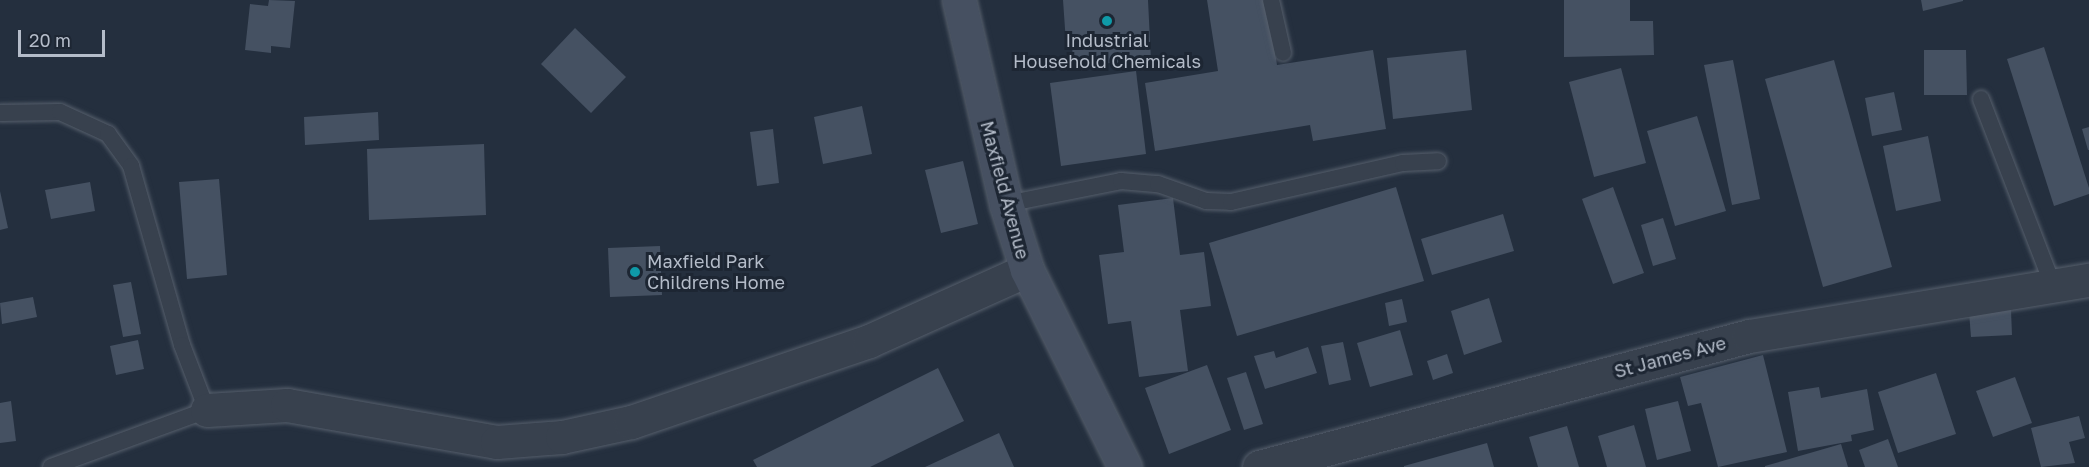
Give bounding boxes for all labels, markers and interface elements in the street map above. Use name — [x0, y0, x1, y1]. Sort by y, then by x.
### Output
marker: Industrial Household Chemicals — [1100, 14, 1114, 28]
scale bar — [21, 18, 108, 56]
text: 20 m — [29, 29, 71, 51]
place label: Industrial Household Chemicals — [1013, 30, 1201, 72]
street label: Maxfield Avenue — [976, 119, 1034, 261]
place label: Maxfield Park Childrens Home — [647, 251, 785, 294]
marker: Maxfield Park Childrens Home — [628, 265, 642, 279]
street label: St James Ave — [1612, 332, 1728, 382]

